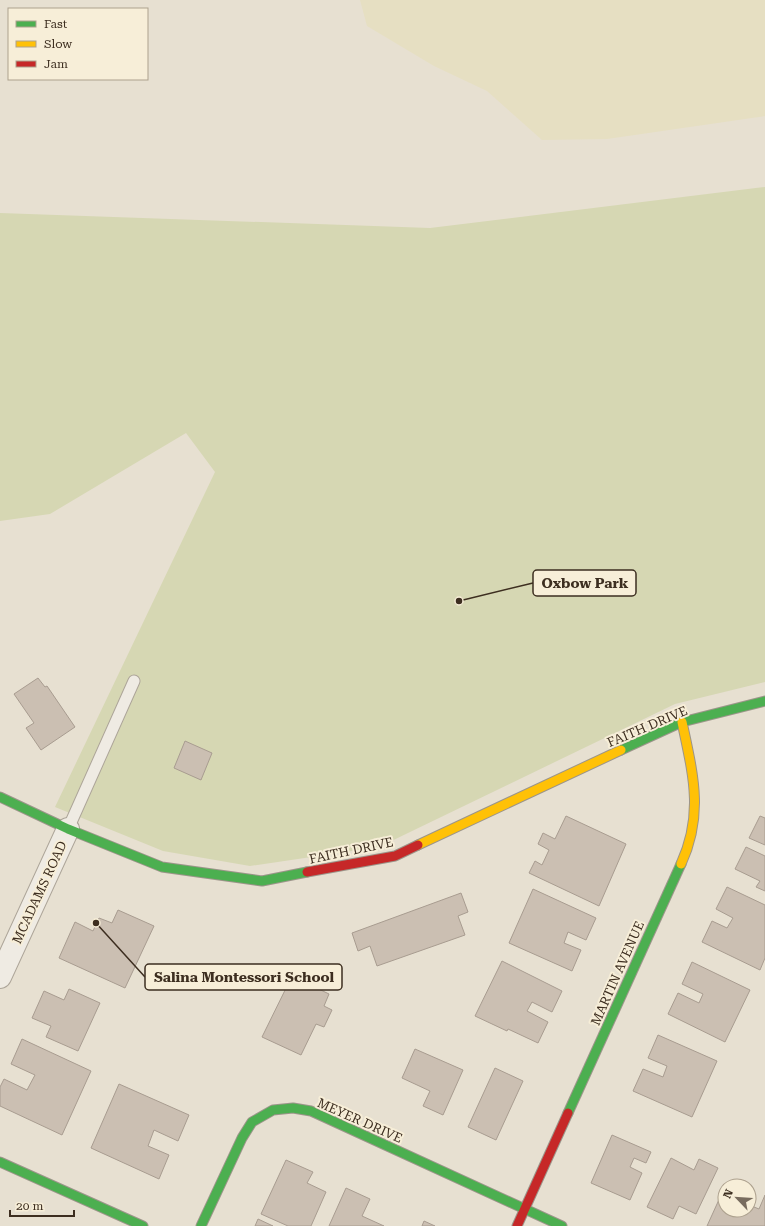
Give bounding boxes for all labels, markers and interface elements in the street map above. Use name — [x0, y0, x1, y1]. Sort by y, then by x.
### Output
legend — [8, 8, 148, 80]
text: Fast — [44, 17, 68, 31]
text: Slow — [44, 37, 72, 51]
text: Jam — [44, 57, 68, 71]
callout: Oxbow Park — [533, 570, 636, 596]
text: Oxbow Park — [542, 575, 629, 591]
street label: FAITH DRIVE — [605, 703, 689, 750]
street label: FAITH DRIVE — [308, 834, 394, 867]
street label: MCADAMS ROAD — [9, 838, 70, 946]
street label: MARTIN AVENUE — [588, 919, 647, 1028]
callout: Salina Montessori School — [145, 964, 342, 990]
text: Salina Montessori School — [154, 969, 335, 985]
street label: MEYER DRIVE — [315, 1095, 405, 1146]
north arrow — [717, 1178, 757, 1218]
text: N — [721, 1187, 736, 1201]
scale bar — [10, 1192, 74, 1218]
text: 20 m — [16, 1199, 43, 1213]

